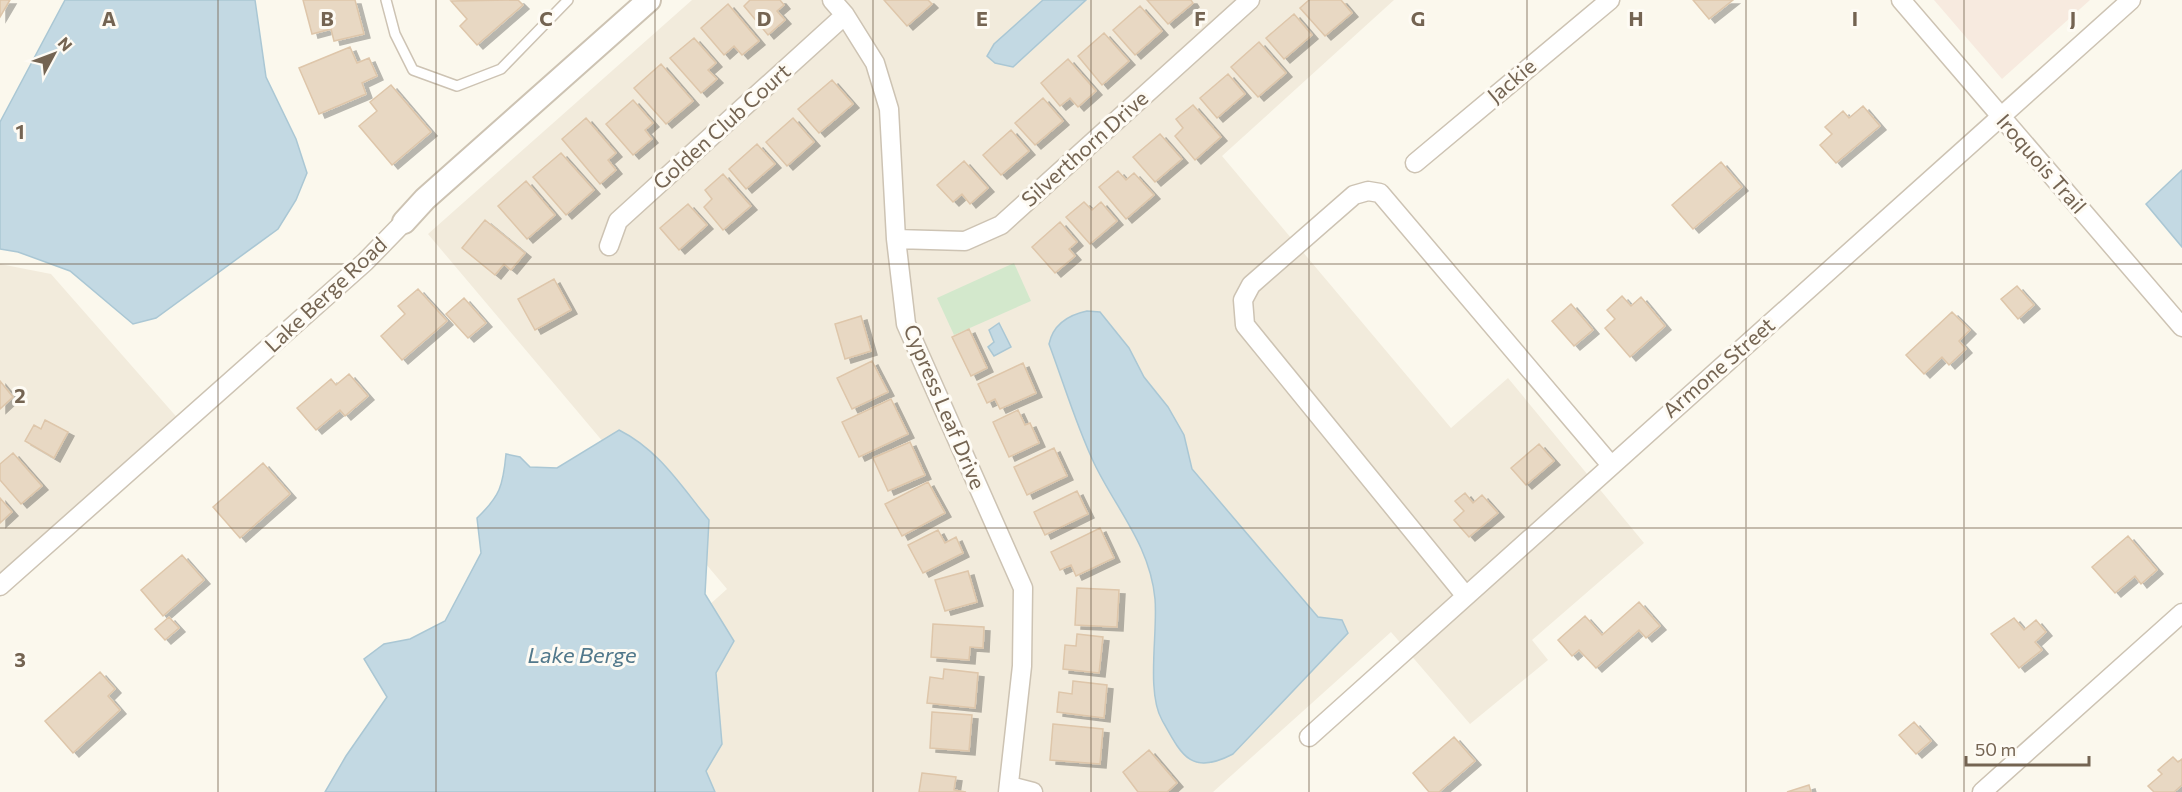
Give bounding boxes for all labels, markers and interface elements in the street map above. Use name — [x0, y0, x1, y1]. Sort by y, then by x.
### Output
text: A — [102, 6, 116, 30]
text: B — [320, 6, 334, 30]
text: C — [539, 6, 553, 30]
text: D — [757, 6, 771, 30]
text: E — [976, 6, 988, 30]
text: F — [1194, 6, 1206, 30]
text: G — [1411, 6, 1425, 30]
text: H — [1629, 6, 1644, 30]
text: I — [1852, 6, 1858, 30]
text: J — [2070, 6, 2076, 30]
north arrow — [24, 24, 84, 84]
text: N — [55, 33, 77, 55]
street label: Jackie — [1482, 52, 1540, 107]
street label: Golden Club Court — [647, 58, 795, 194]
street label: Silverthorn Drive — [1016, 85, 1152, 211]
street label: Iroquois Trail — [1992, 108, 2092, 218]
text: 1 — [15, 119, 25, 143]
street label: Lake Berge Road — [259, 231, 391, 357]
street label: Armone Street — [1657, 311, 1779, 422]
street label: Cypress Leaf Drive — [899, 320, 991, 493]
text: 2 — [14, 383, 26, 407]
water label: Lake Berge — [527, 641, 637, 668]
text: 3 — [14, 647, 26, 671]
scale bar — [1966, 729, 2089, 767]
text: 50 m — [1975, 738, 2016, 760]

